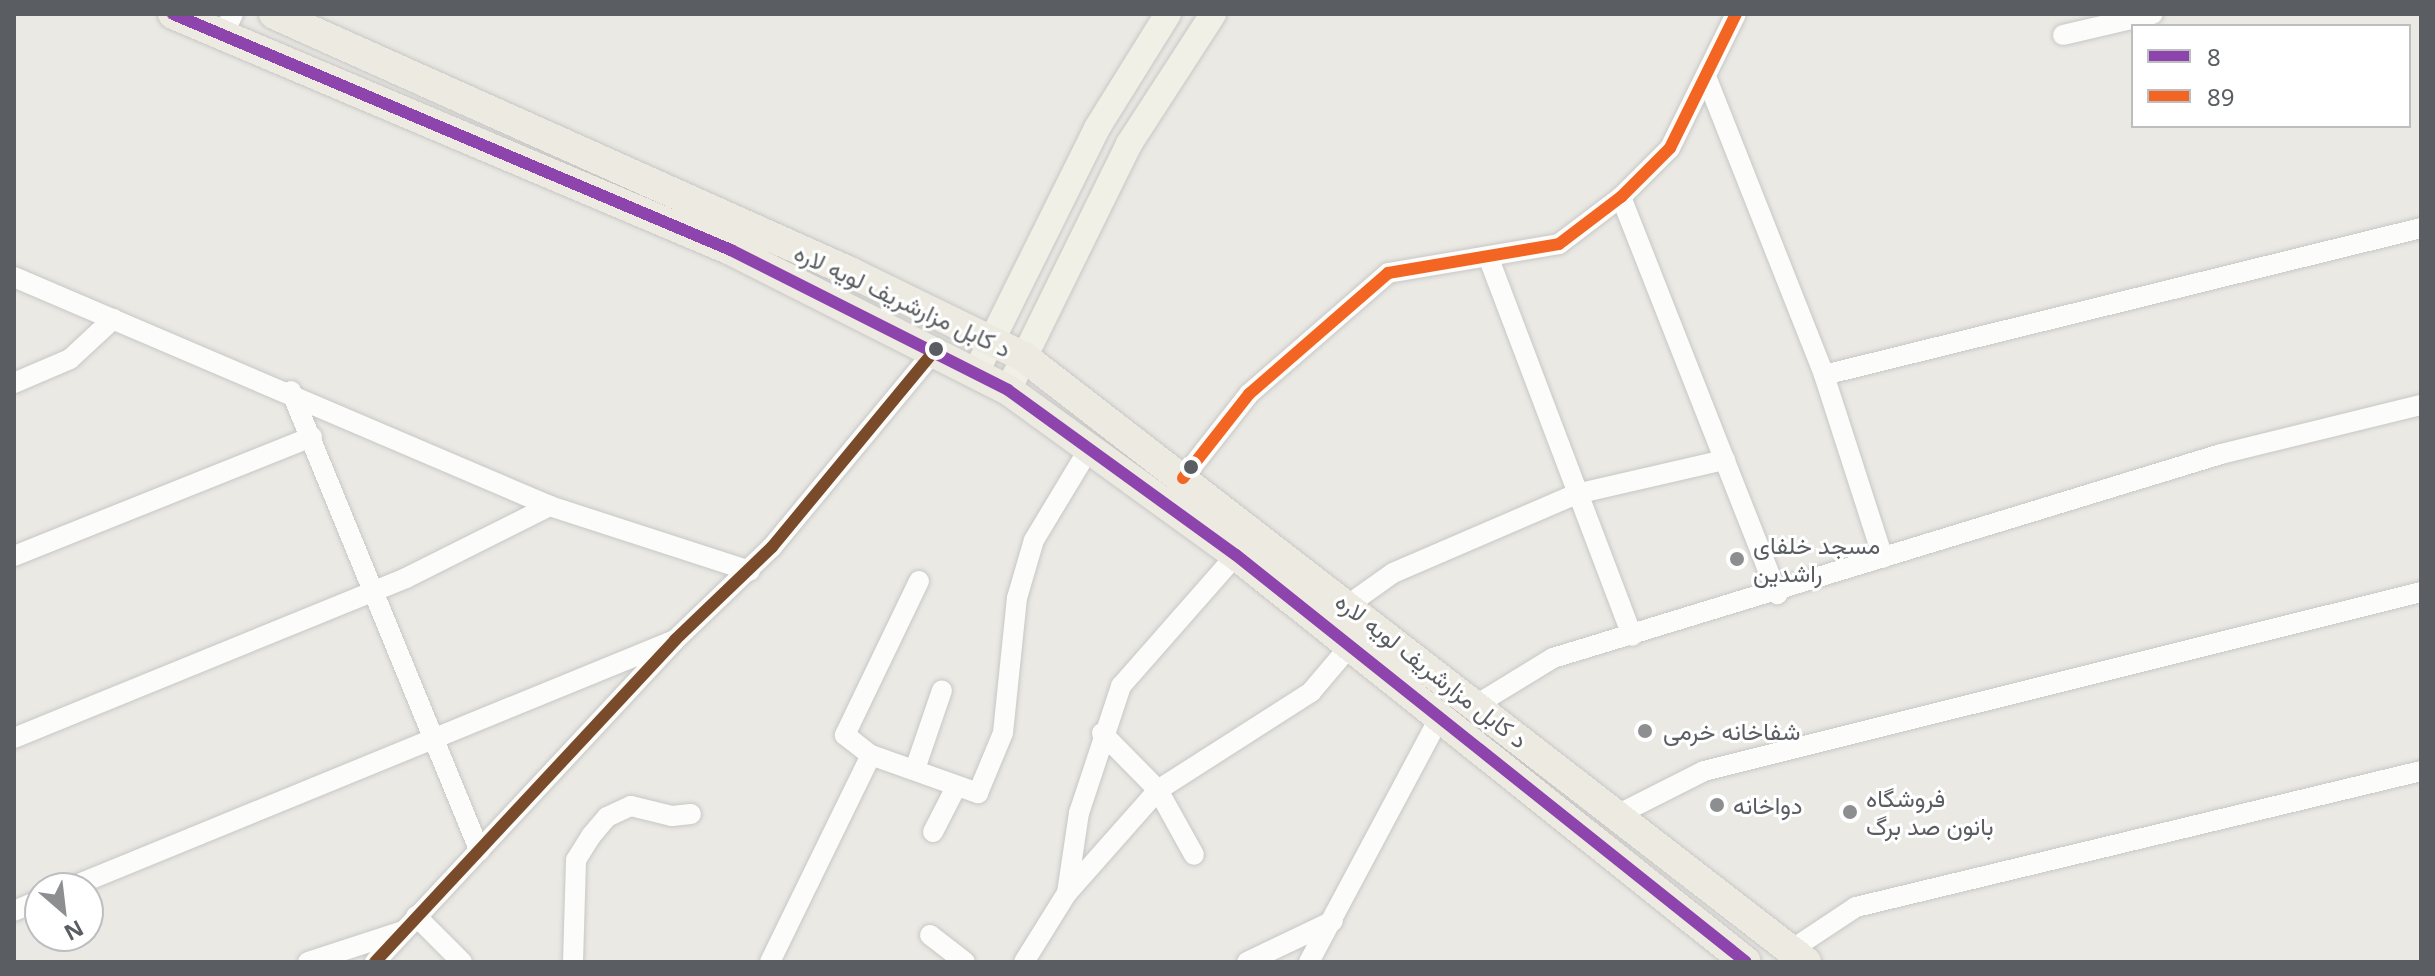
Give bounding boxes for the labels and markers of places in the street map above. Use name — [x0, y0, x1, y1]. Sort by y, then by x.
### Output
unlabelled marker — [928, 341, 944, 357]
unlabelled marker — [1183, 459, 1199, 475]
place label: مسجد خلفای راشدین — [1753, 531, 1880, 587]
marker: مسجد خلفای راشدین — [1728, 550, 1746, 568]
place label: شفاخانه خرمی — [1663, 717, 1800, 745]
marker: شفاخانه خرمی — [1634, 720, 1656, 742]
place label: فروشگاه بانون صد برگ — [1866, 784, 1994, 840]
place label: دواخانه — [1733, 791, 1802, 819]
marker: دواخانه — [1708, 796, 1726, 814]
marker: فروشگاه بانون صد برگ — [1841, 803, 1859, 821]

